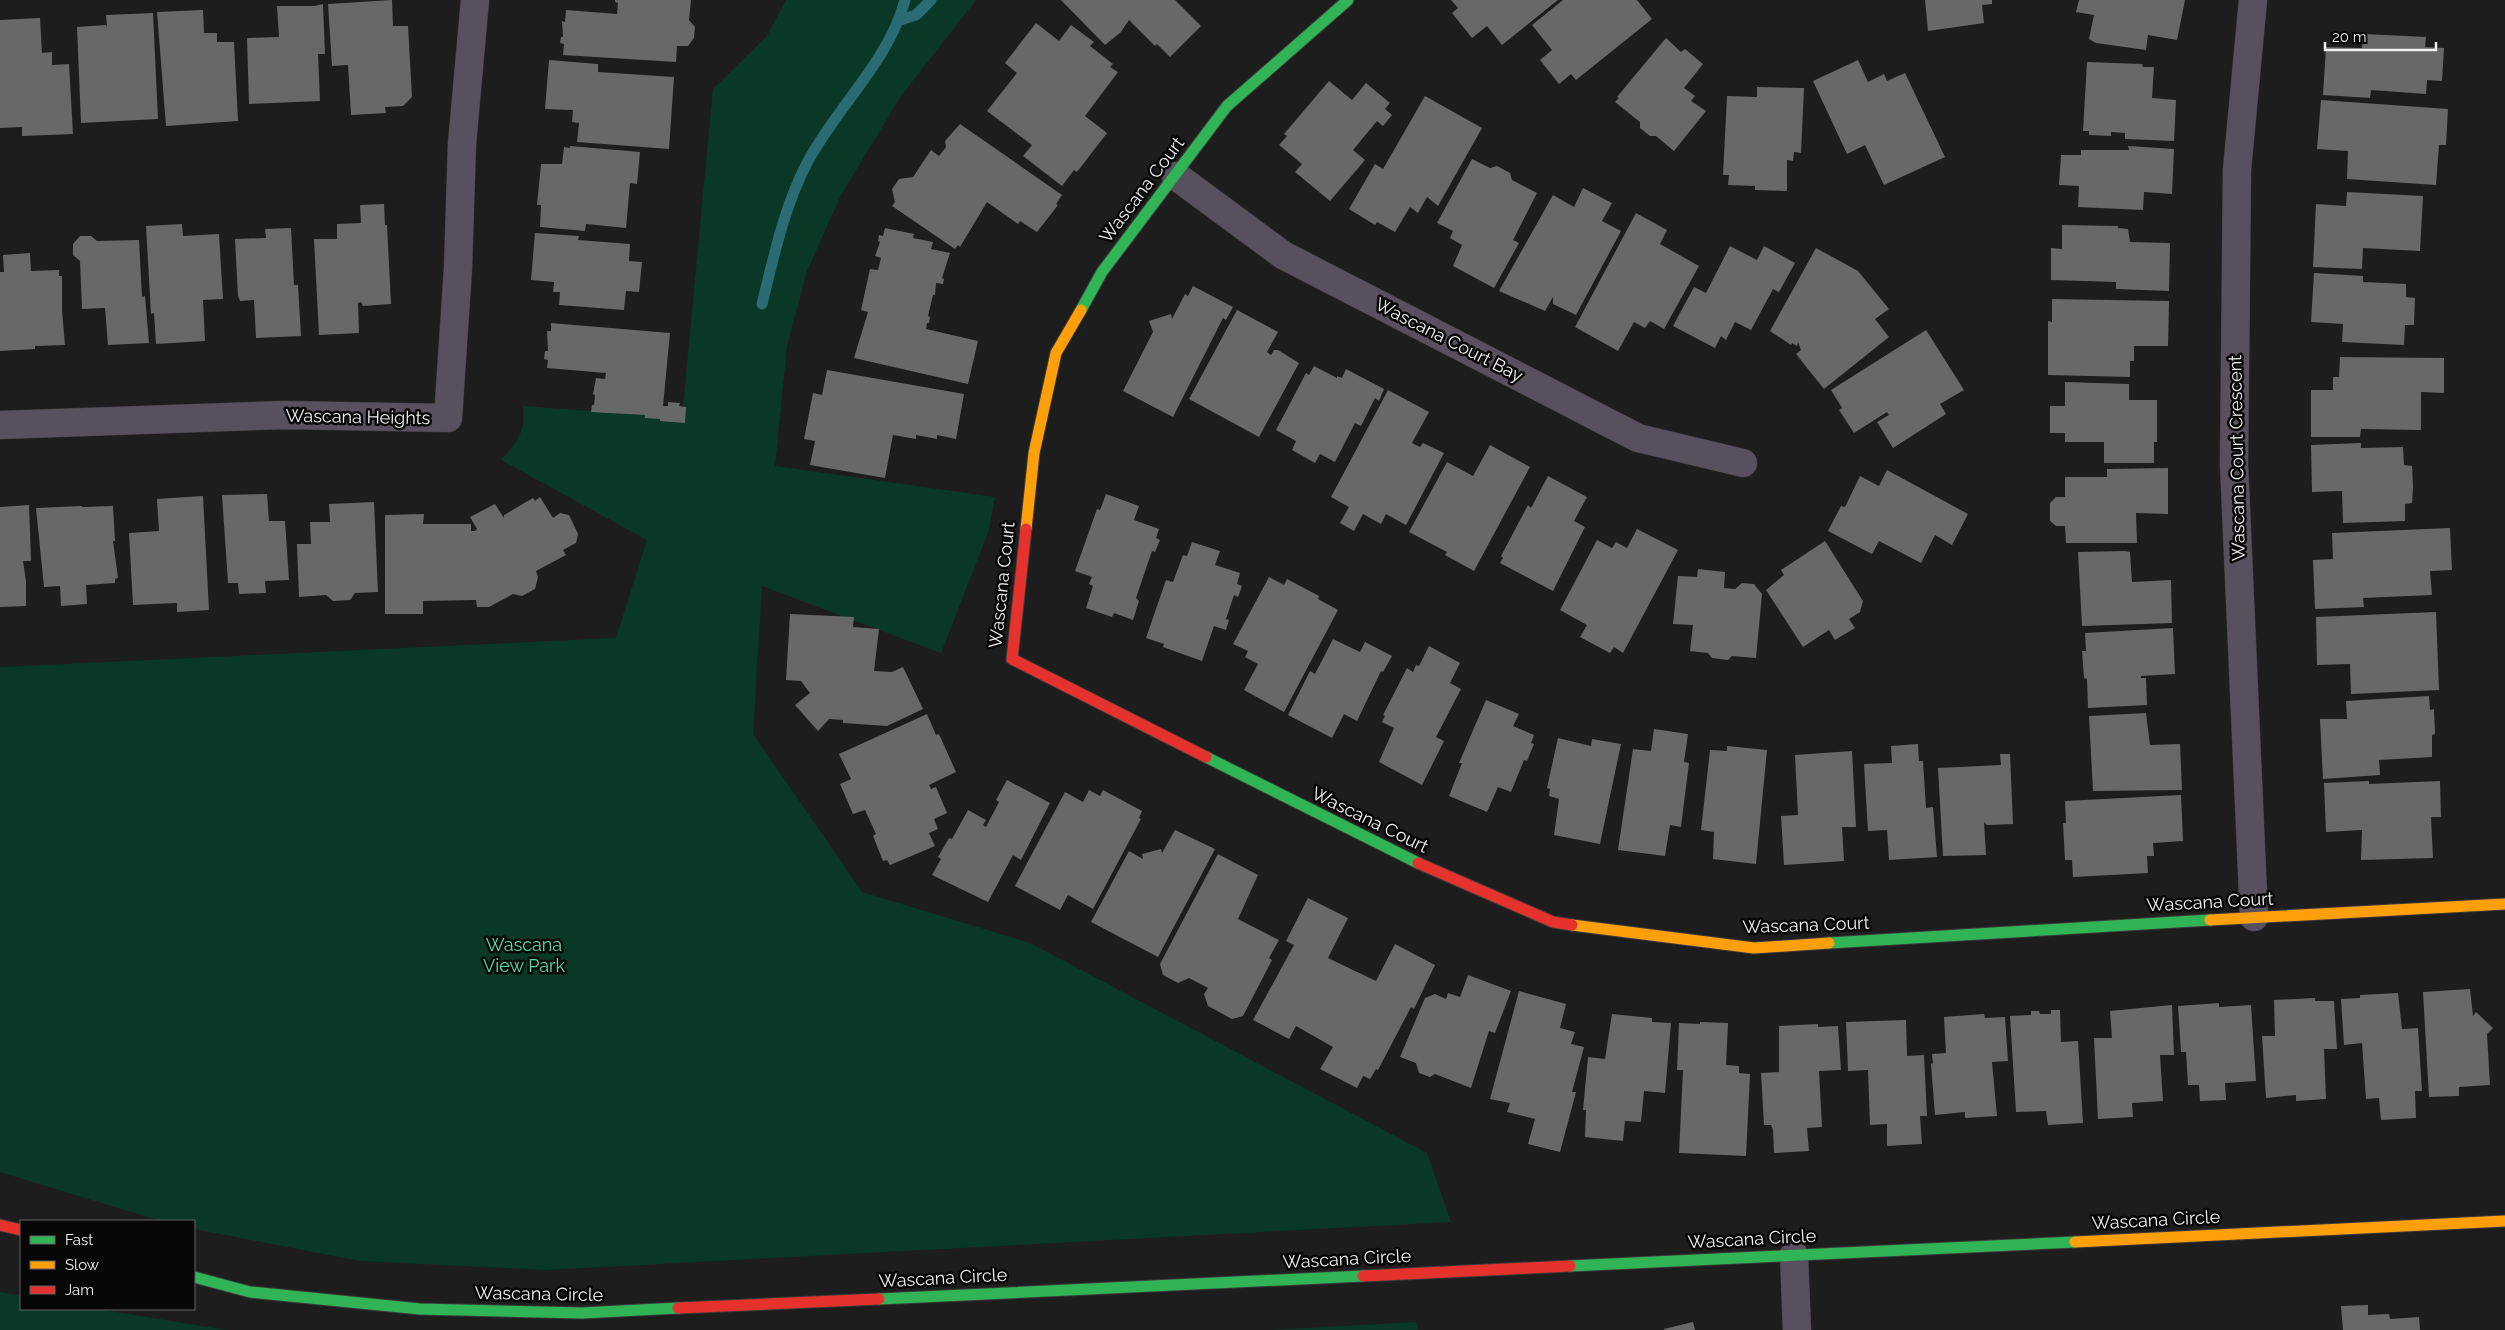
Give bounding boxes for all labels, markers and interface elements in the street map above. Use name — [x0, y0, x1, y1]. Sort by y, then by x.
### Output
scale bar — [2325, 20, 2436, 52]
text: 20 m — [2332, 28, 2367, 46]
street label: Wascana Court — [1095, 133, 1188, 247]
street label: Wascana Court Bay — [1372, 293, 1527, 386]
street label: Wascana Court Crescent — [2224, 355, 2249, 561]
street label: Wascana Heights — [285, 405, 431, 428]
street label: Wascana Court — [984, 521, 1019, 649]
street label: Wascana Court — [1309, 782, 1432, 857]
street label: Wascana Court — [2146, 888, 2274, 915]
street label: Wascana Court — [1742, 912, 1870, 937]
park label: Wascana View Park — [483, 934, 565, 976]
street label: Wascana Circle — [2091, 1206, 2221, 1233]
legend — [20, 1220, 195, 1310]
street label: Wascana Circle — [1687, 1225, 1817, 1252]
text: Fast — [65, 1231, 93, 1249]
street label: Wascana Circle — [1282, 1245, 1412, 1272]
text: Slow — [65, 1256, 99, 1274]
street label: Wascana Circle — [878, 1264, 1008, 1291]
text: Jam — [65, 1281, 94, 1299]
street label: Wascana Circle — [475, 1282, 604, 1305]

